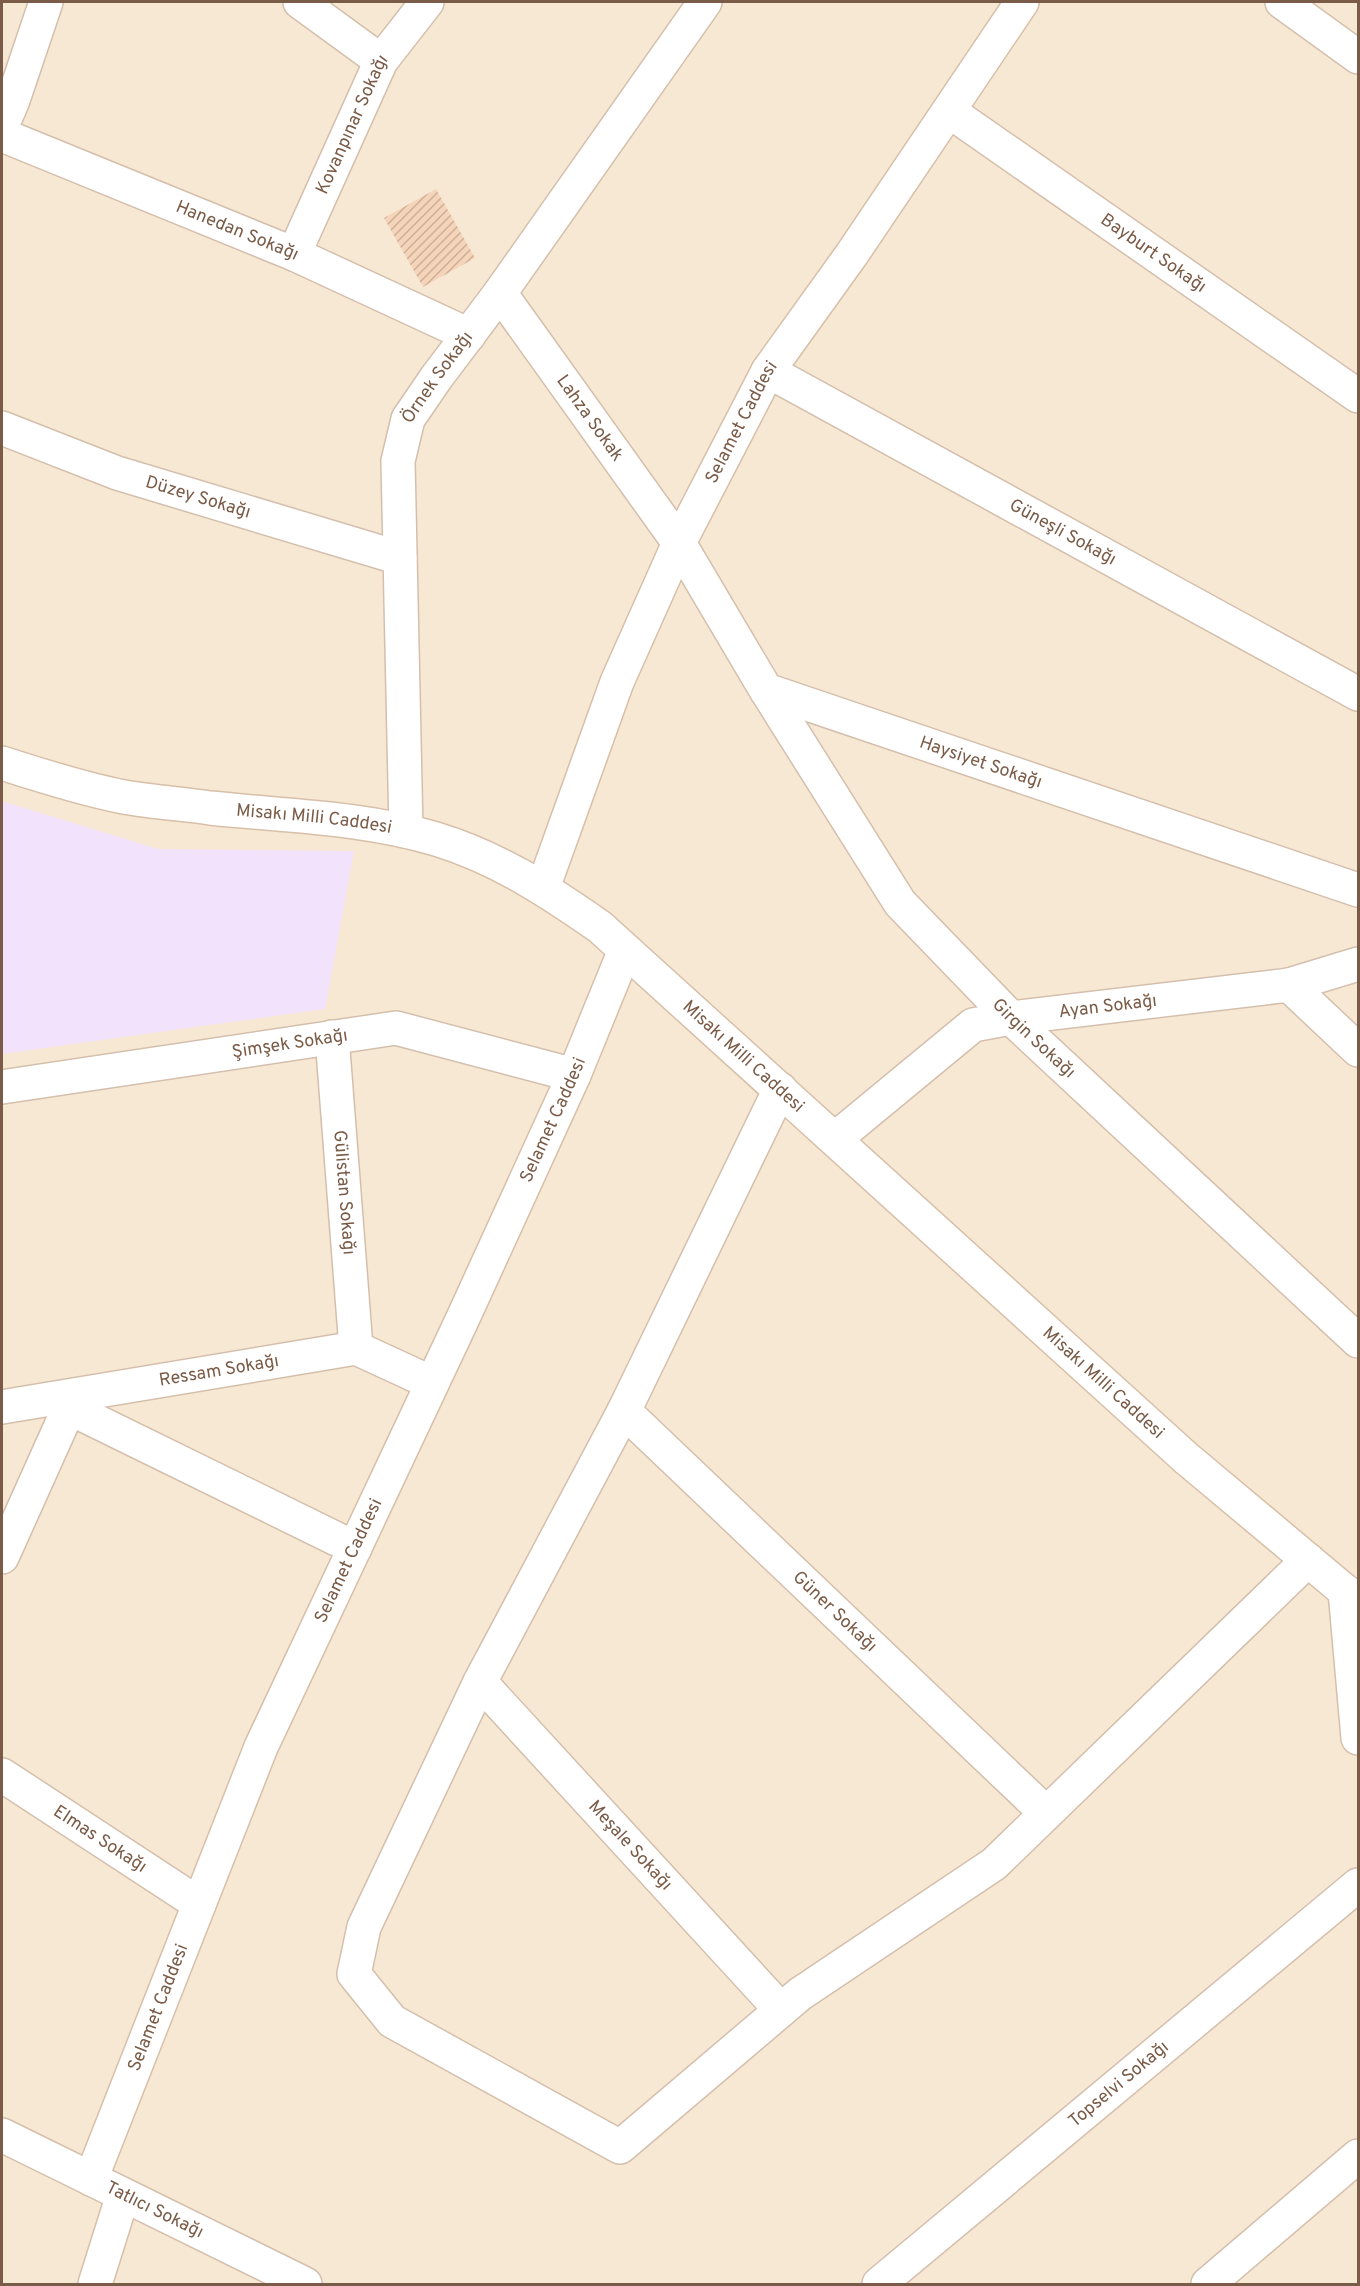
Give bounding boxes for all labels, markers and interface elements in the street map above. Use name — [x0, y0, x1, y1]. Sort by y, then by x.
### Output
street label: Kovanpınar Sokağı — [311, 50, 393, 198]
street label: Hanedan Sokağı — [172, 196, 302, 266]
street label: Bayburt Sokağı — [1096, 209, 1211, 298]
street label: Örnek Sokağı — [395, 327, 478, 428]
street label: Selamet Caddesi — [700, 356, 783, 487]
street label: Lahza Sokak — [551, 370, 628, 466]
street label: Düzey Sokağı — [143, 471, 253, 524]
street label: Güneşli Sokağı — [1005, 494, 1120, 571]
street label: Haysiyet Sokağı — [917, 731, 1045, 794]
street label: Misakı Milli Caddesi — [235, 799, 394, 839]
street label: Ayan Sokağı — [1057, 989, 1158, 1024]
street label: Girgin Sokağı — [987, 994, 1080, 1084]
street label: Misakı Milli Caddesi — [677, 996, 809, 1118]
street label: Şimşek Sokağı — [230, 1024, 349, 1064]
street label: Selamet Caddesi — [515, 1054, 591, 1186]
street label: Gülistan Sokağı — [328, 1129, 360, 1256]
street label: Misakı Milli Caddesi — [1037, 1322, 1169, 1444]
street label: Ressam Sokağı — [157, 1350, 281, 1392]
street label: Selamet Caddesi — [310, 1495, 388, 1627]
street label: Güner Sokağı — [788, 1566, 882, 1657]
street label: Meşale Sokağı — [583, 1796, 677, 1896]
street label: Elmas Sokağı — [49, 1800, 151, 1878]
street label: Selamet Caddesi — [123, 1941, 194, 2075]
street label: Topselvi Sokağı — [1064, 2036, 1174, 2133]
street label: Tatlıcı Sokağı — [102, 2176, 207, 2244]

